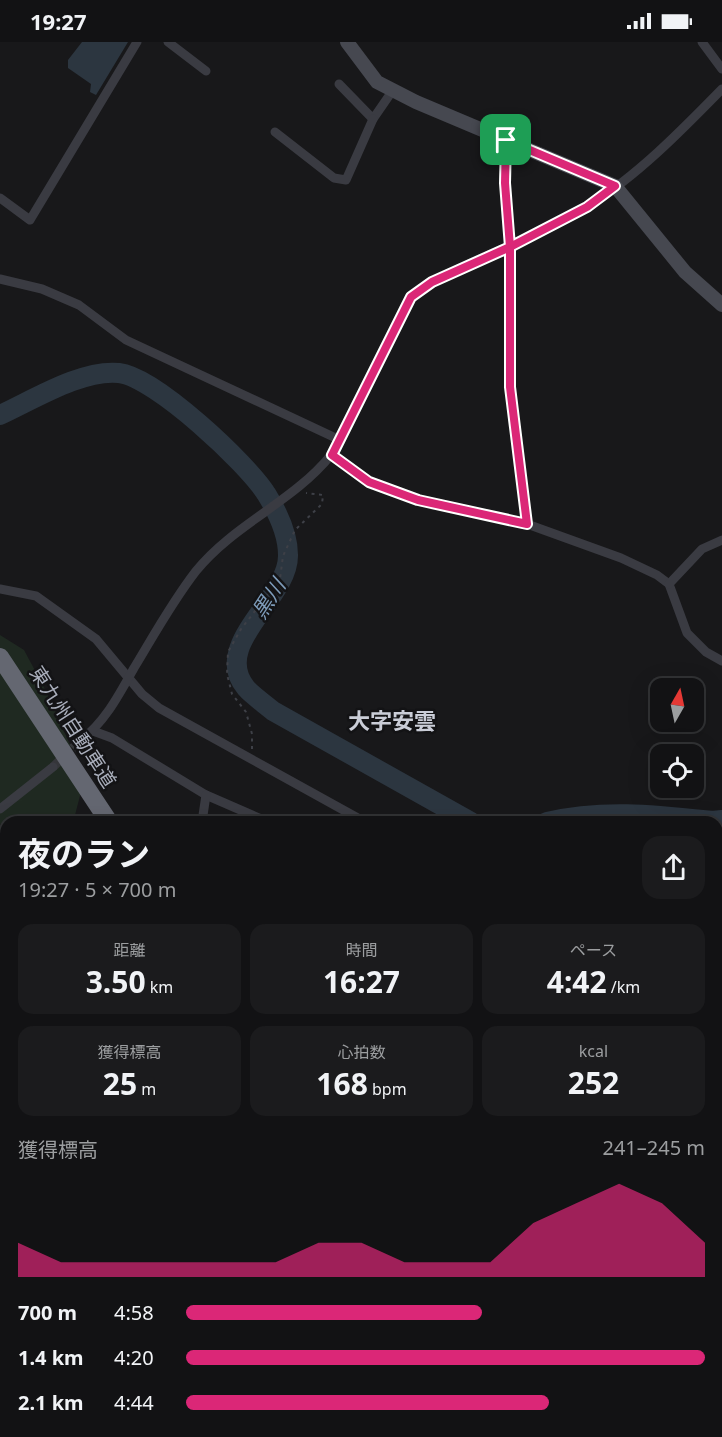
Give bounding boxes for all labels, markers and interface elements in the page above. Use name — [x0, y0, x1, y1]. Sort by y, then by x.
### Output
text: 19:27 — [30, 6, 87, 36]
pin — [480, 114, 531, 165]
icon: arrive — [489, 123, 522, 156]
water label: 黒川 — [245, 572, 292, 624]
street label: 東九州自動車道 — [24, 661, 123, 793]
north arrow — [650, 678, 704, 732]
map controls — [650, 678, 704, 798]
district label: 大字安雲 — [348, 705, 436, 735]
button: locate — [650, 744, 704, 798]
text: 夜のラン — [18, 831, 150, 876]
button: share — [642, 836, 705, 899]
text: 19:27 · 5 × 700 m — [18, 876, 176, 903]
text: 距離 — [113, 939, 146, 961]
text: 時間 — [345, 939, 378, 961]
text: ペース — [570, 939, 617, 961]
text: 3.50 — [86, 961, 146, 1002]
text: 16:27 — [323, 961, 400, 1002]
text: 4:42 — [547, 961, 607, 1002]
text: km — [146, 976, 173, 998]
text: /km — [607, 976, 640, 998]
text: kcal — [579, 1040, 608, 1062]
text: 獲得標高 — [97, 1041, 162, 1063]
text: 心拍数 — [337, 1041, 386, 1063]
text: 252 — [568, 1062, 619, 1103]
text: 25 — [103, 1063, 137, 1104]
text: 168 — [316, 1063, 368, 1104]
text: m — [137, 1078, 156, 1100]
text: bpm — [368, 1078, 407, 1100]
text: 241–245 m — [602, 1134, 705, 1161]
text: 獲得標高 — [18, 1136, 98, 1163]
text: 700 m — [18, 1299, 77, 1326]
text: 4:58 — [114, 1299, 154, 1326]
text: 1.4 km — [18, 1344, 84, 1371]
text: 4:20 — [114, 1344, 154, 1371]
text: 2.1 km — [18, 1389, 84, 1416]
text: 4:44 — [114, 1389, 154, 1416]

